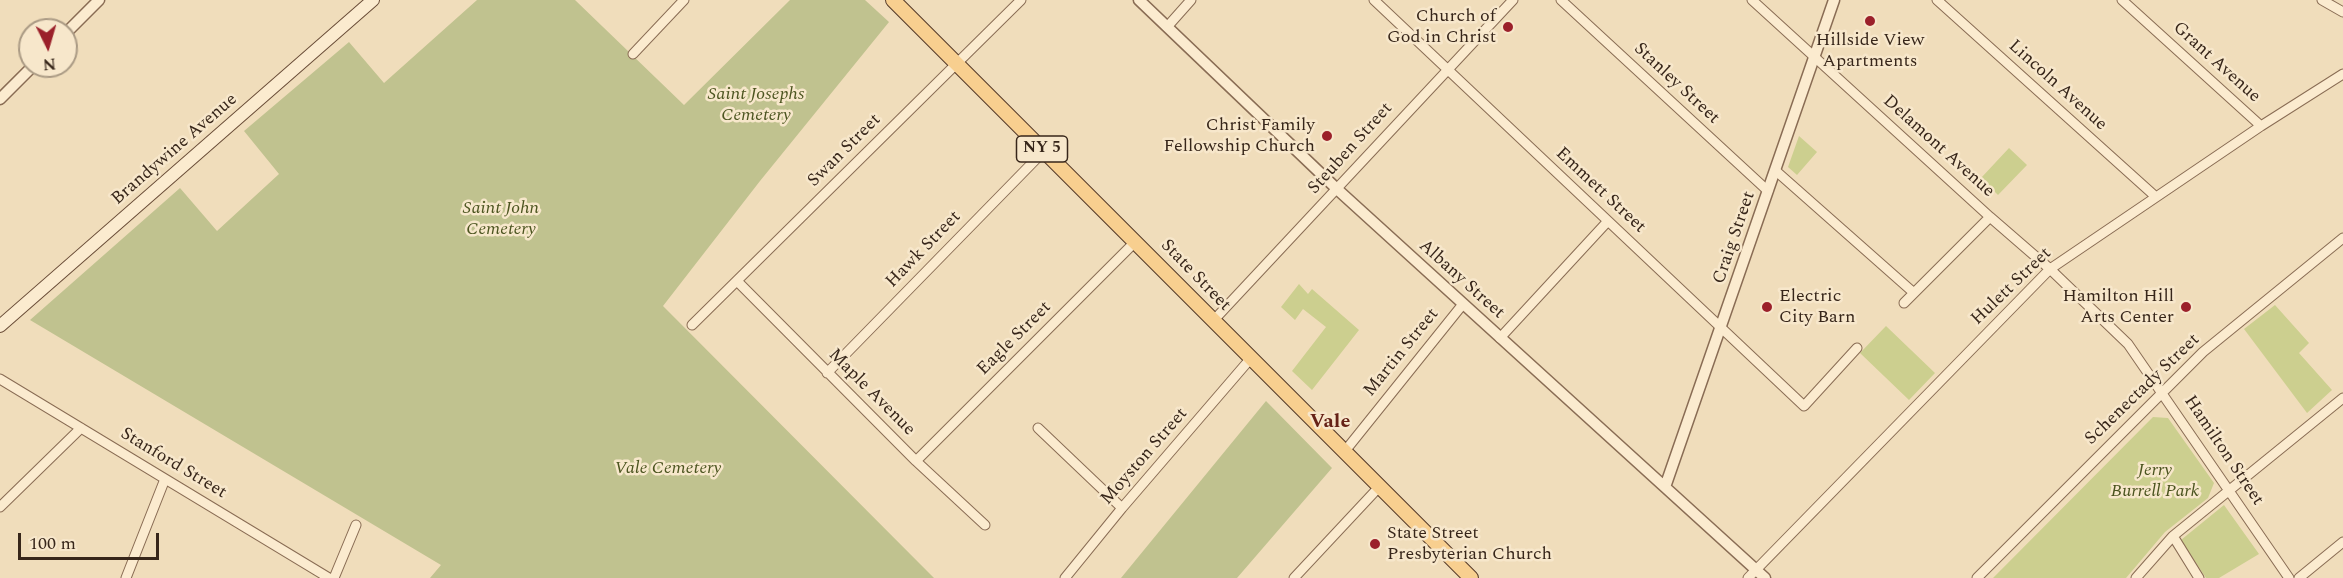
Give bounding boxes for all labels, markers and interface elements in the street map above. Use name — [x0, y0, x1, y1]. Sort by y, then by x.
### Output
place label: Church of God in Christ — [1387, 6, 1496, 48]
marker: Hillside View Apartments — [1863, 14, 1877, 28]
north arrow — [18, 18, 78, 78]
street label: Grant Avenue — [2168, 18, 2264, 108]
marker: Church of God in Christ — [1501, 20, 1515, 34]
place label: Hillside View Apartments — [1816, 30, 1924, 72]
street label: Lincoln Avenue — [2003, 36, 2111, 136]
street label: Stanley Street — [1628, 39, 1724, 129]
text: N — [42, 51, 57, 76]
park label: Saint Josephs Cemetery — [708, 84, 804, 127]
street label: Brandywine Avenue — [108, 90, 242, 210]
street label: Delamont Avenue — [1878, 91, 1998, 203]
street label: Steuben Street — [1304, 99, 1398, 199]
street label: Swan Street — [804, 110, 886, 192]
place label: Christ Family Fellowship Church — [1164, 115, 1315, 158]
marker: Christ Family Fellowship Church — [1320, 129, 1334, 143]
road number: NY 5 — [1016, 136, 1068, 162]
street label: Emmett Street — [1550, 144, 1650, 238]
street label: Craig Street — [1709, 189, 1761, 287]
park label: Saint John Cemetery — [463, 198, 539, 240]
street label: Hawk Street — [882, 207, 966, 293]
street label: State Street — [1155, 236, 1235, 316]
street label: Albany Street — [1414, 236, 1508, 324]
street label: Hulett Street — [1967, 243, 2057, 331]
place label: Electric City Barn — [1779, 286, 1855, 328]
place label: Hamilton Hill Arts Center — [2062, 286, 2174, 328]
street label: Eagle Street — [973, 297, 1057, 381]
marker: Electric City Barn — [1760, 300, 1774, 314]
marker: Hamilton Hill Arts Center — [2179, 300, 2193, 314]
street label: Martin Street — [1360, 304, 1444, 402]
street label: Schenectady Street — [2081, 330, 2205, 450]
street label: Maple Avenue — [823, 345, 919, 441]
street label: Hamilton Street — [2178, 392, 2268, 510]
street label: Moyston Street — [1097, 404, 1193, 510]
district label: Vale — [1310, 411, 1350, 435]
street label: Stanford Street — [116, 424, 230, 504]
park label: Vale Cemetery — [615, 458, 721, 480]
park label: Jerry Burrell Park — [2111, 460, 2199, 502]
scale bar — [21, 521, 162, 559]
place label: State Street Presbyterian Church — [1387, 523, 1552, 566]
text: 100 m — [29, 530, 76, 557]
marker: State Street Presbyterian Church — [1368, 537, 1382, 551]

